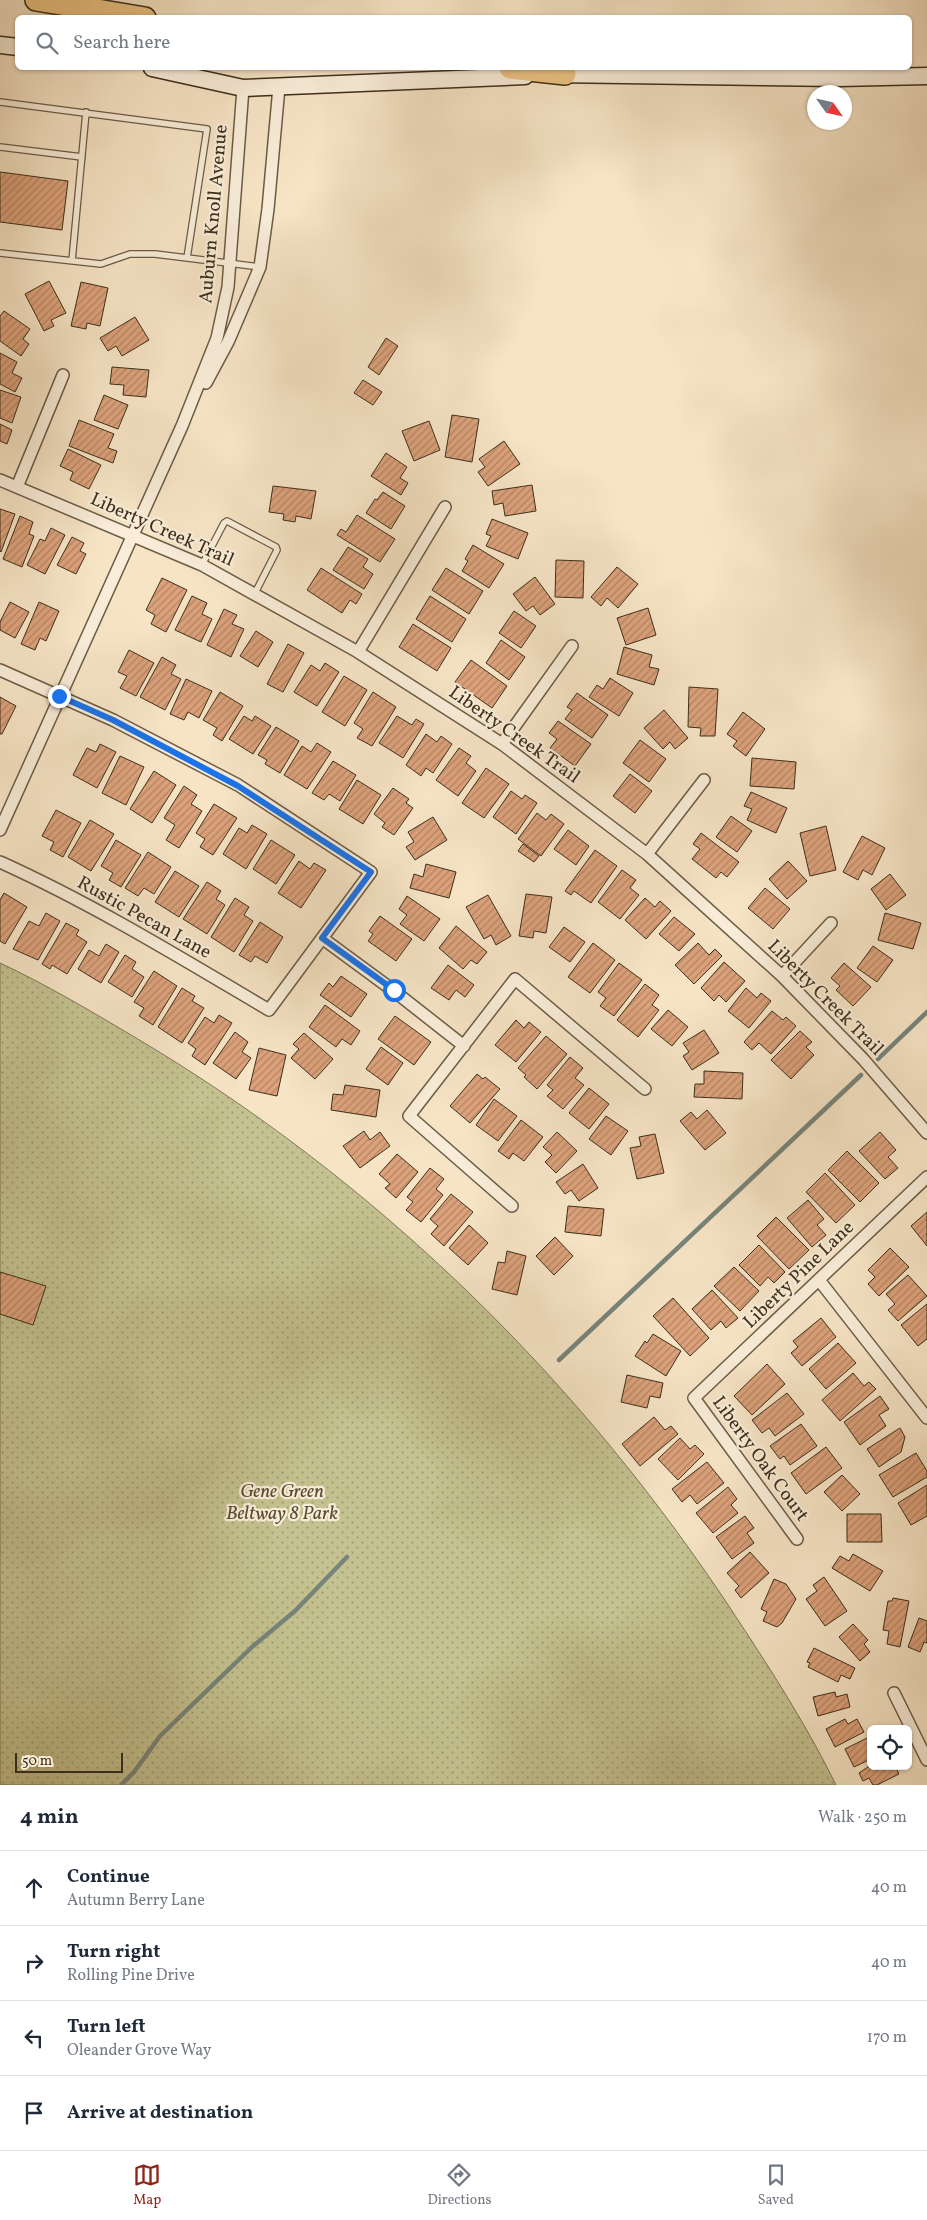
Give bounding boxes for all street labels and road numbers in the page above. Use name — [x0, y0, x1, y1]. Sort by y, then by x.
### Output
street label: Auburn Knoll Avenue — [193, 124, 235, 304]
street label: Liberty Creek Trail — [86, 487, 238, 574]
street label: Liberty Creek Trail — [443, 680, 585, 790]
street label: Rustic Pecan Lane — [72, 870, 216, 966]
street label: Liberty Creek Trail — [761, 934, 889, 1062]
street label: Liberty Pine Lane — [738, 1215, 860, 1335]
street label: Liberty Oak Court — [706, 1391, 815, 1527]

